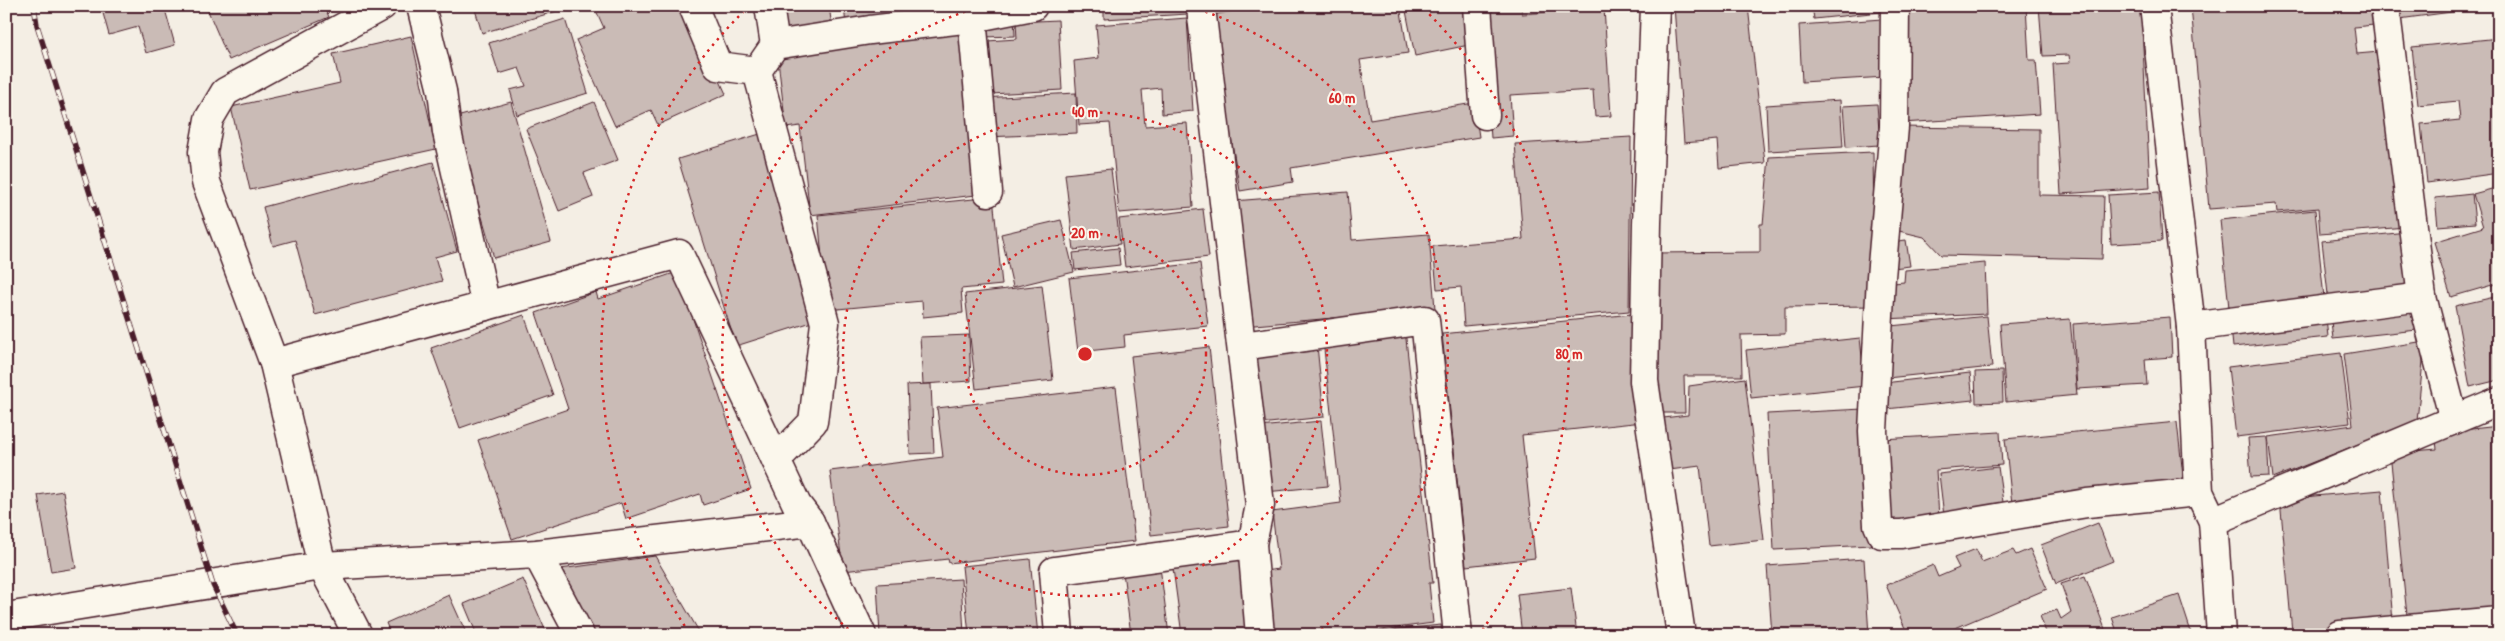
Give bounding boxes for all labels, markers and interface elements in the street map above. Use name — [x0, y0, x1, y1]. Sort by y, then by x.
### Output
text: 60 m — [1329, 87, 1355, 108]
text: 40 m — [1072, 101, 1098, 122]
text: 20 m — [1071, 222, 1099, 243]
text: 80 m — [1556, 343, 1582, 364]
centre of rings — [1076, 345, 1094, 363]

